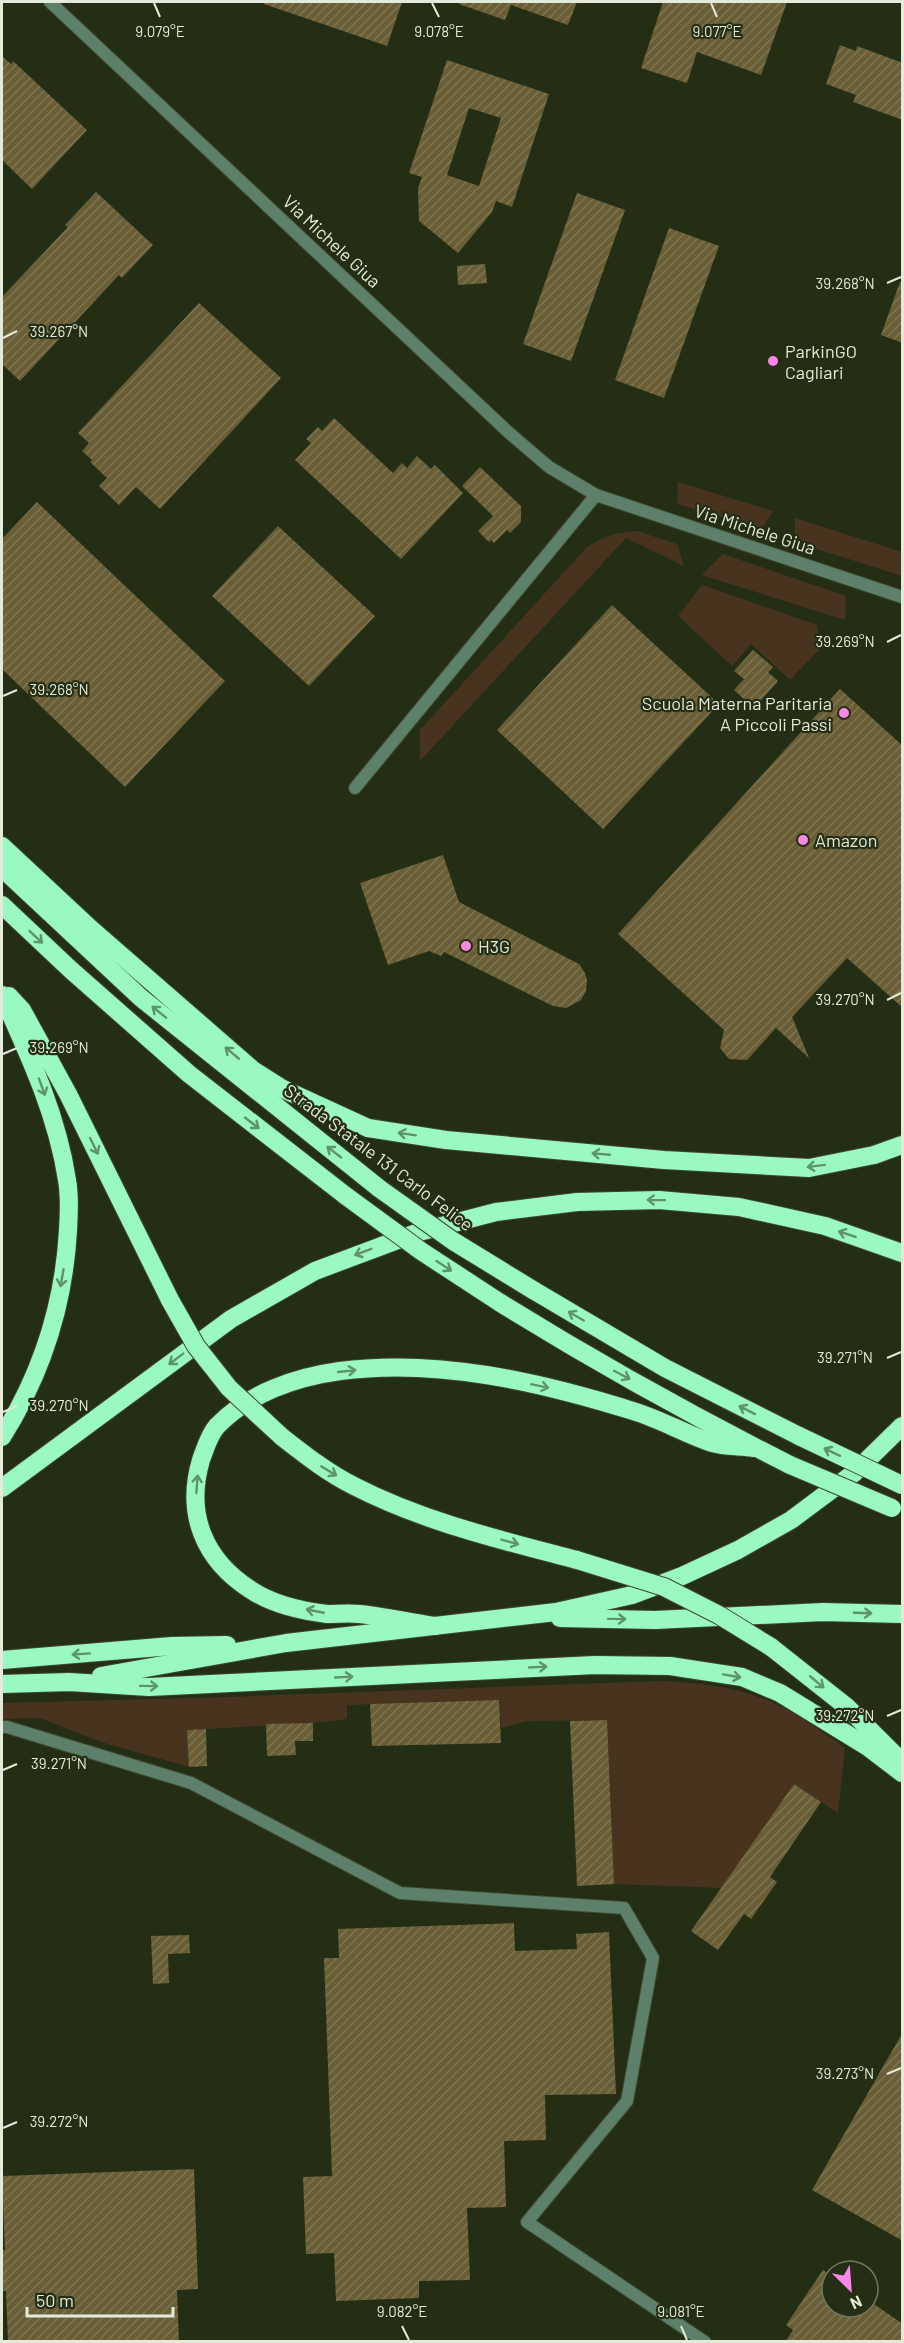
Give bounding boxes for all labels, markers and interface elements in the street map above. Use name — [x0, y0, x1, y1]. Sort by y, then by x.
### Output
text: 9.079°E — [135, 22, 185, 40]
text: 9.078°E — [414, 22, 464, 40]
text: 9.077°E — [693, 22, 741, 40]
street label: Via Michele Giua — [278, 190, 386, 292]
text: 39.268°N — [815, 274, 875, 292]
text: 39.267°N — [30, 322, 88, 340]
place label: ParkinGO Cagliari — [785, 340, 857, 383]
marker: ParkinGO Cagliari — [766, 354, 780, 368]
street label: Via Michele Giua — [692, 499, 818, 559]
text: 39.269°N — [815, 632, 875, 650]
text: 39.268°N — [29, 680, 89, 698]
place label: Scuola Materna Paritaria A Piccoli Passi — [642, 692, 832, 735]
marker: Scuola Materna Paritaria A Piccoli Passi — [837, 706, 851, 720]
place label: Amazon — [815, 829, 878, 851]
marker: Amazon — [796, 833, 810, 847]
one-way arrow — [29, 930, 44, 944]
place label: H3G — [478, 935, 510, 957]
marker: H3G — [459, 939, 473, 953]
text: 39.270°N — [815, 990, 875, 1008]
one-way arrow — [152, 1006, 168, 1019]
text: 39.269°N — [29, 1038, 89, 1056]
one-way arrow — [225, 1046, 240, 1060]
one-way arrow — [37, 1077, 48, 1096]
street label: Strada Statale 131 Carlo Felice — [280, 1079, 478, 1235]
one-way arrow — [244, 1117, 260, 1130]
one-way arrow — [397, 1128, 417, 1139]
one-way arrow — [89, 1137, 100, 1155]
one-way arrow — [327, 1146, 343, 1159]
one-way arrow — [591, 1148, 611, 1159]
one-way arrow — [807, 1161, 827, 1172]
one-way arrow — [646, 1195, 666, 1206]
one-way arrow — [838, 1227, 857, 1238]
one-way arrow — [354, 1247, 372, 1258]
one-way arrow — [436, 1260, 453, 1273]
one-way arrow — [57, 1268, 68, 1287]
one-way arrow — [568, 1310, 585, 1322]
text: 39.271°N — [817, 1348, 873, 1366]
one-way arrow — [169, 1353, 185, 1365]
one-way arrow — [336, 1365, 356, 1376]
one-way arrow — [613, 1369, 631, 1381]
one-way arrow — [530, 1381, 549, 1393]
text: 39.270°N — [29, 1396, 89, 1414]
one-way arrow — [739, 1403, 757, 1415]
one-way arrow — [823, 1445, 841, 1457]
one-way arrow — [320, 1466, 337, 1478]
one-way arrow — [192, 1474, 203, 1494]
one-way arrow — [500, 1537, 519, 1549]
one-way arrow — [306, 1605, 325, 1616]
one-way arrow — [852, 1607, 872, 1619]
one-way arrow — [607, 1614, 627, 1625]
one-way arrow — [71, 1648, 91, 1659]
one-way arrow — [528, 1662, 548, 1673]
one-way arrow — [722, 1670, 742, 1681]
one-way arrow — [333, 1672, 353, 1683]
one-way arrow — [809, 1675, 824, 1689]
one-way arrow — [138, 1680, 158, 1692]
text: 39.272°N — [816, 1706, 874, 1724]
text: 39.271°N — [31, 1754, 87, 1772]
text: 39.273°N — [816, 2064, 874, 2082]
text: 39.272°N — [30, 2112, 88, 2130]
north arrow — [820, 2259, 880, 2319]
scale bar — [27, 2280, 172, 2318]
text: 50 m — [36, 2289, 74, 2311]
text: N — [848, 2292, 865, 2314]
text: 9.082°E — [377, 2302, 427, 2320]
text: 9.081°E — [657, 2302, 705, 2320]

